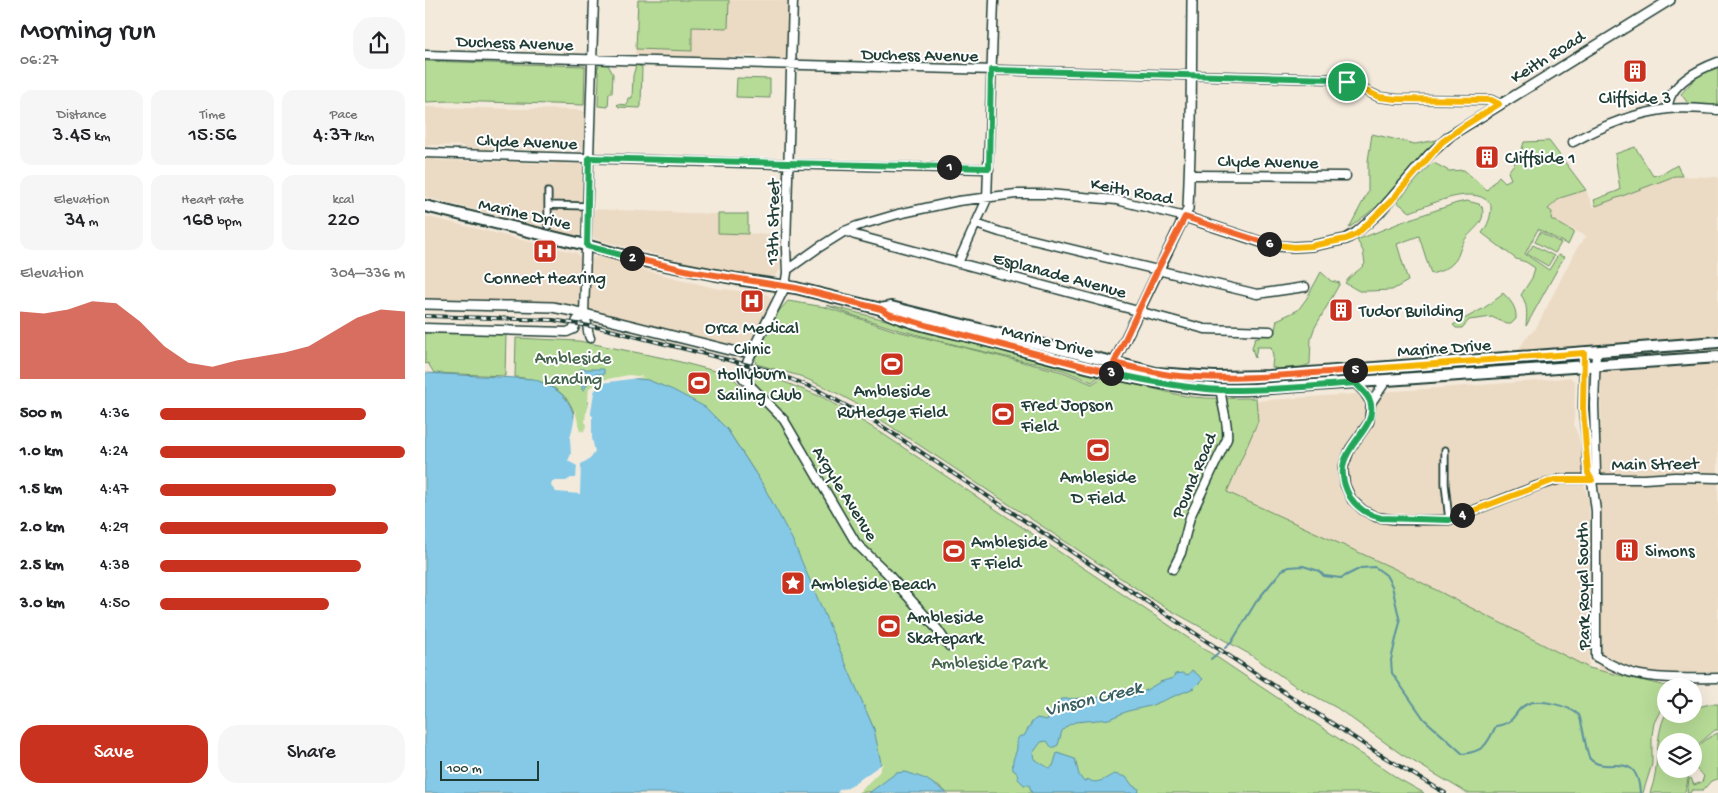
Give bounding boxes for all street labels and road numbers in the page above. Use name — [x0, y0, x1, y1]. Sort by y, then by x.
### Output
street label: Keith Road — [1507, 26, 1591, 89]
street label: Duchess Avenue — [455, 32, 574, 57]
street label: Duchess Avenue — [860, 45, 979, 68]
street label: Clyde Avenue — [476, 131, 578, 156]
street label: Clyde Avenue — [1217, 152, 1319, 175]
street label: Keith Road — [1088, 174, 1176, 211]
street label: 13th Street — [763, 177, 786, 266]
street label: Marine Drive — [476, 195, 573, 236]
street label: Esplanade Avenue — [990, 248, 1129, 305]
street label: Marine Drive — [999, 321, 1096, 364]
street label: Marine Drive — [1397, 336, 1493, 363]
street label: Pound Road — [1168, 429, 1223, 523]
street label: Argyle Avenue — [806, 443, 882, 546]
street label: Main Street — [1611, 454, 1700, 477]
street label: Park Royal South — [1573, 522, 1596, 651]

